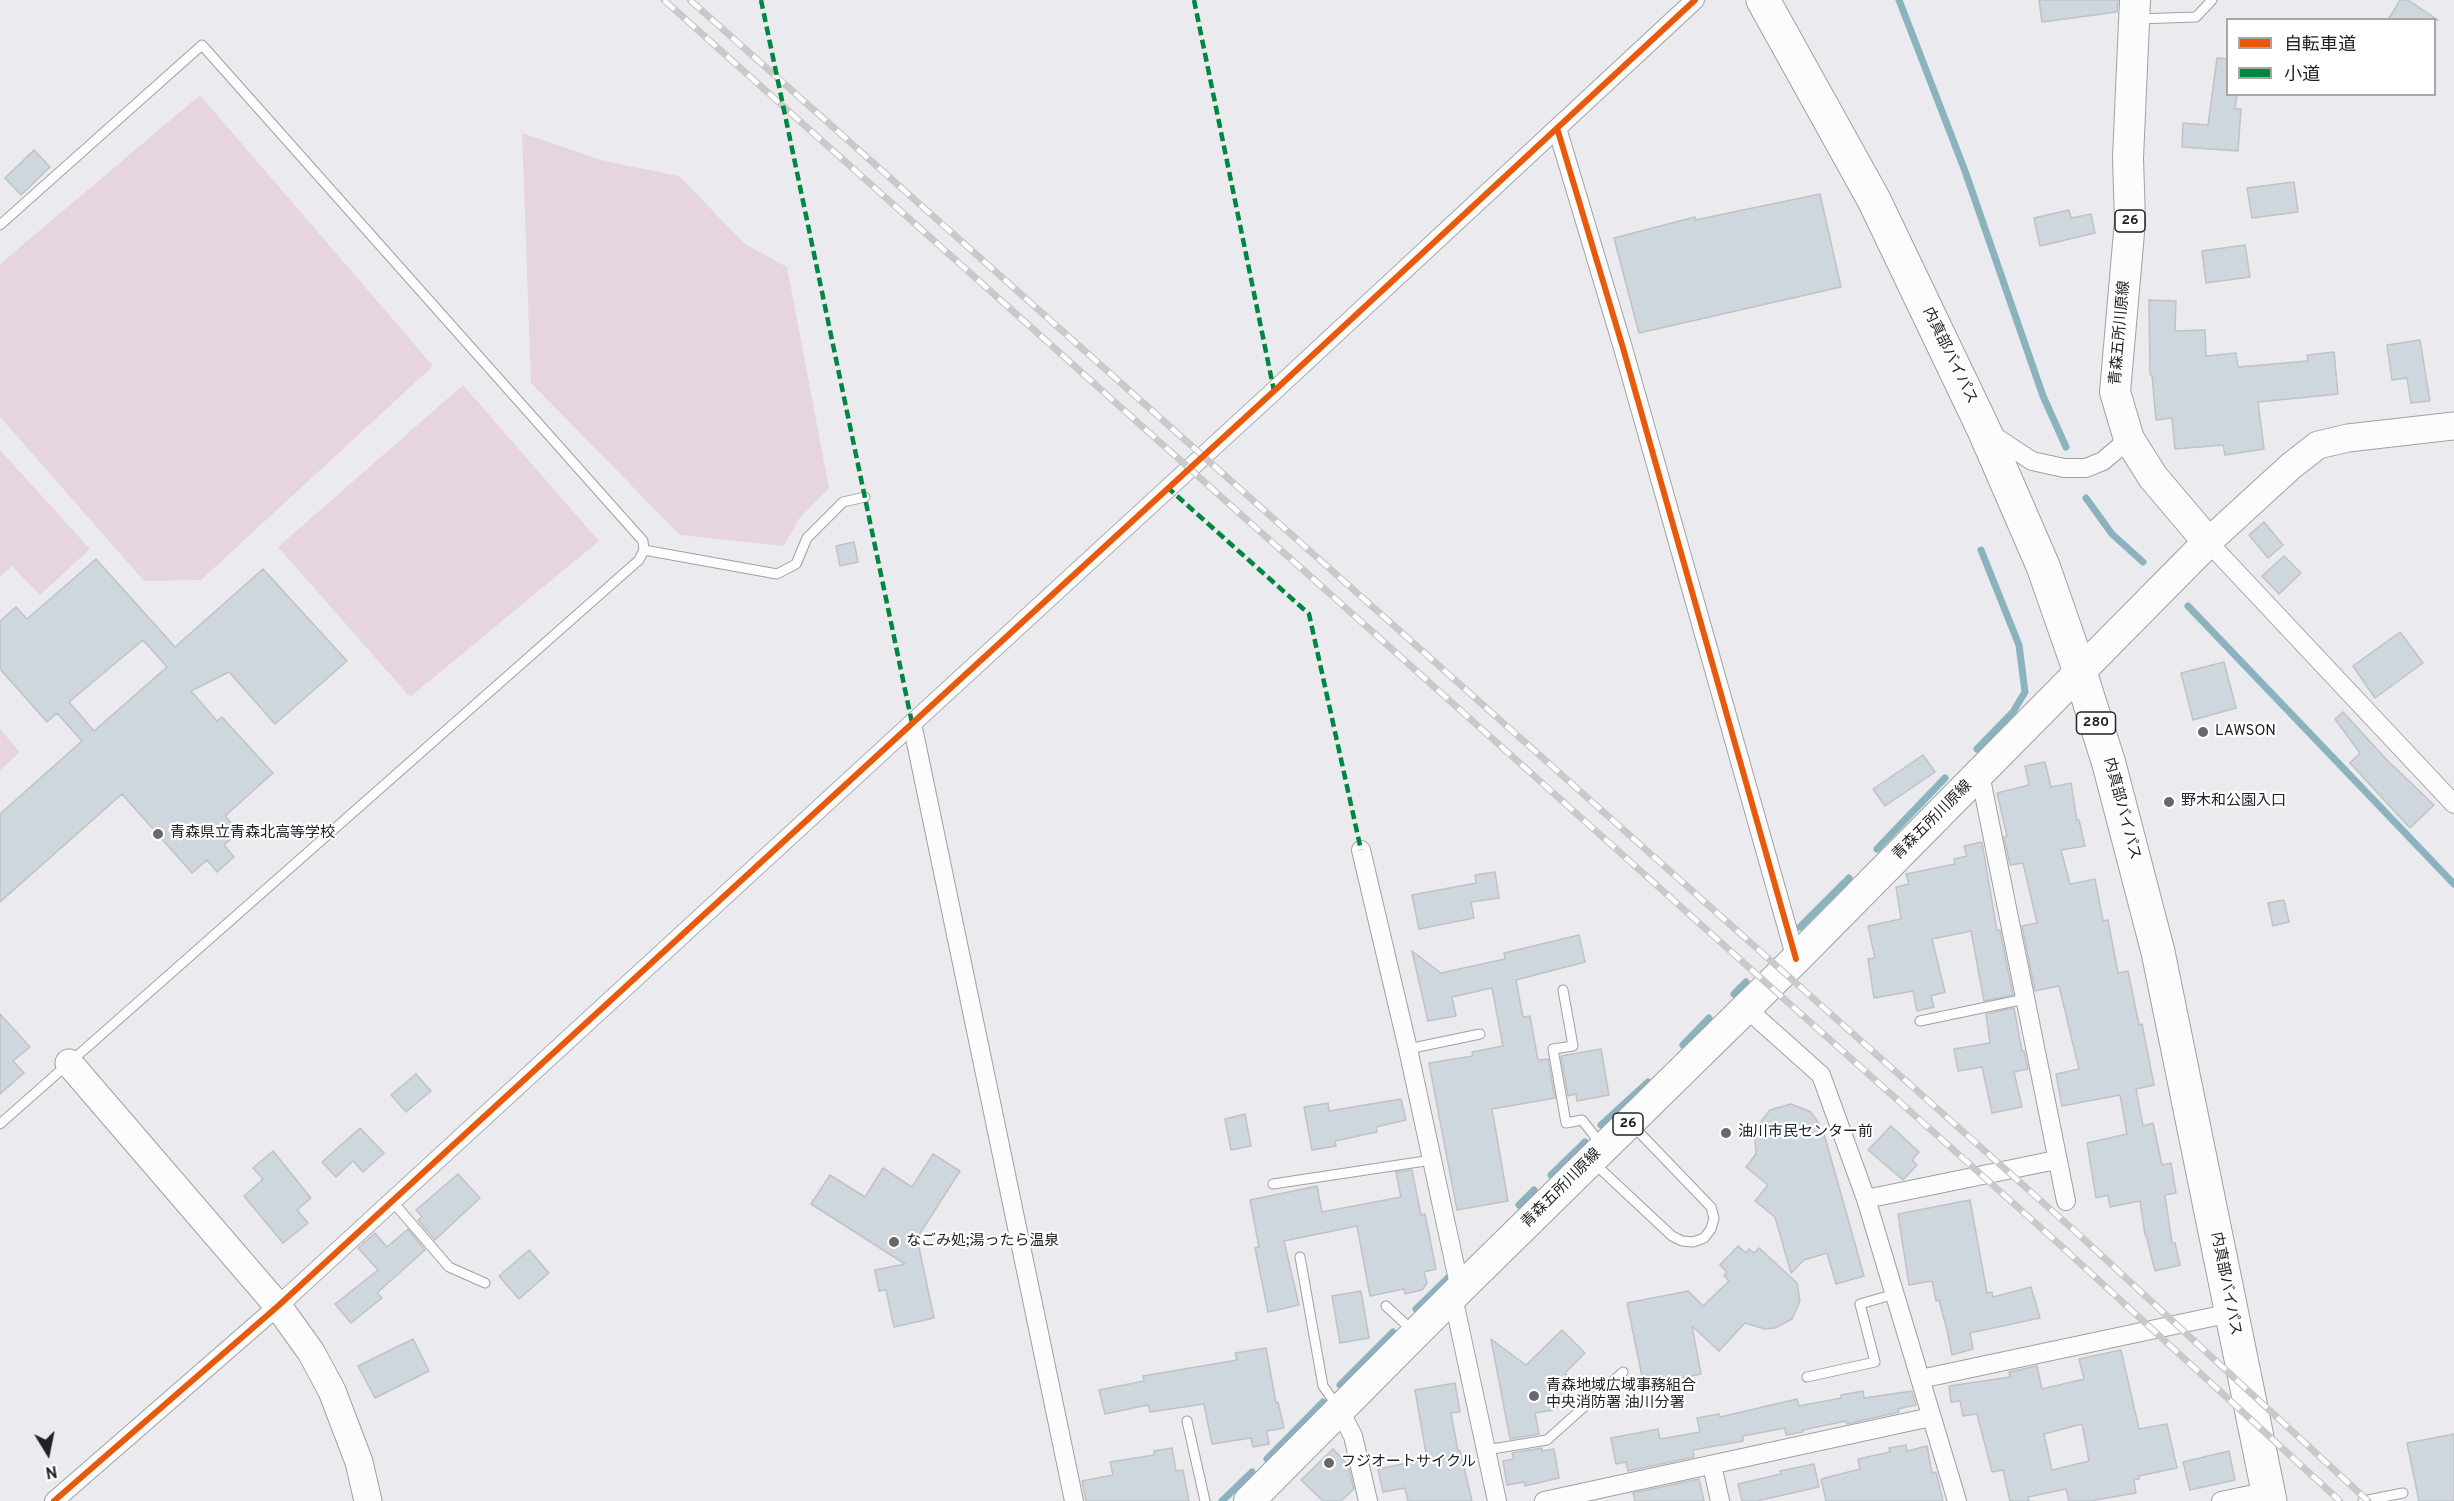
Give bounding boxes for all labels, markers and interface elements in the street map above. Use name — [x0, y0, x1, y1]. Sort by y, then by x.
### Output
legend — [2226, 18, 2436, 96]
text: 自転車道 — [2284, 34, 2356, 57]
text: 小道 — [2284, 64, 2320, 87]
road number: 26 — [2115, 210, 2145, 232]
street label: 青森五所川原線 — [2107, 280, 2135, 386]
street label: 内真部バイパス — [1918, 305, 1980, 407]
road number: 280 — [2076, 712, 2116, 734]
place label: LAWSON — [2215, 723, 2276, 741]
marker: LAWSON — [2196, 725, 2210, 739]
street label: 内真部バイパス — [2099, 756, 2143, 862]
street label: 青森五所川原線 — [1890, 778, 1976, 864]
place label: 野木和公園入口 — [2181, 793, 2286, 811]
marker: 野木和公園入口 — [2162, 795, 2176, 809]
place label: 青森県立青森北高等学校 — [170, 825, 335, 843]
marker: 青森県立青森北高等学校 — [151, 827, 165, 841]
road number: 26 — [1613, 1113, 1643, 1135]
place label: 油川市民センター前 — [1738, 1124, 1873, 1142]
marker: 油川市民センター前 — [1719, 1126, 1733, 1140]
street label: 青森五所川原線 — [1519, 1146, 1605, 1232]
street label: 内真部バイパス — [2206, 1231, 2244, 1337]
place label: なごみ処;湯ったら温泉 — [906, 1233, 1059, 1251]
marker: なごみ処;湯ったら温泉 — [887, 1235, 901, 1249]
place label: 青森地域広域事務組合 中央消防署 油川分署 — [1546, 1378, 1696, 1413]
marker: 青森地域広域事務組合 中央消防署 油川分署 — [1527, 1389, 1541, 1403]
north arrow — [18, 1423, 78, 1483]
place label: フジオートサイクル — [1341, 1454, 1476, 1472]
marker: フジオートサイクル — [1322, 1456, 1336, 1470]
text: N — [44, 1460, 59, 1482]

